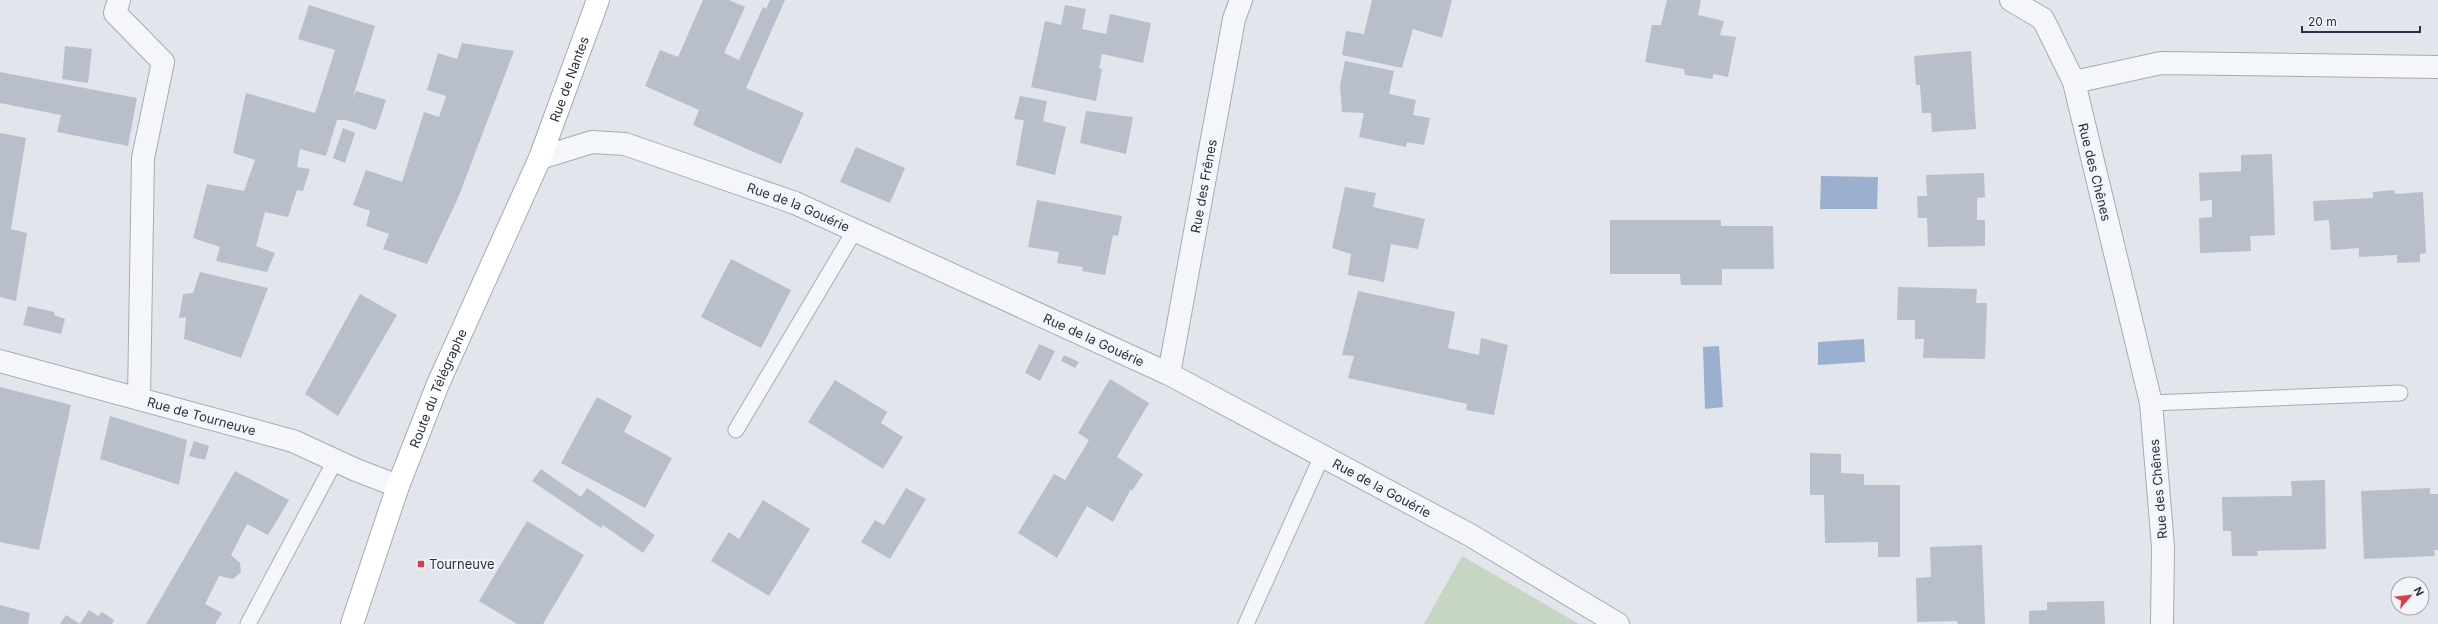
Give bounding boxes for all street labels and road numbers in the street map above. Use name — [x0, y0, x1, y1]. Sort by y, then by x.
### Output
street label: Rue de Nantes — [546, 34, 592, 124]
street label: Rue des Chênes — [2075, 121, 2115, 223]
street label: Rue des Frênes — [1187, 138, 1220, 234]
street label: Rue de la Gouérie — [745, 179, 852, 235]
street label: Rue de la Gouérie — [1041, 310, 1147, 370]
street label: Route du Télégraphe — [406, 326, 470, 450]
street label: Rue de Tourneuve — [145, 394, 258, 439]
street label: Rue des Chênes — [2146, 438, 2170, 540]
street label: Rue de la Gouérie — [1330, 455, 1434, 521]

